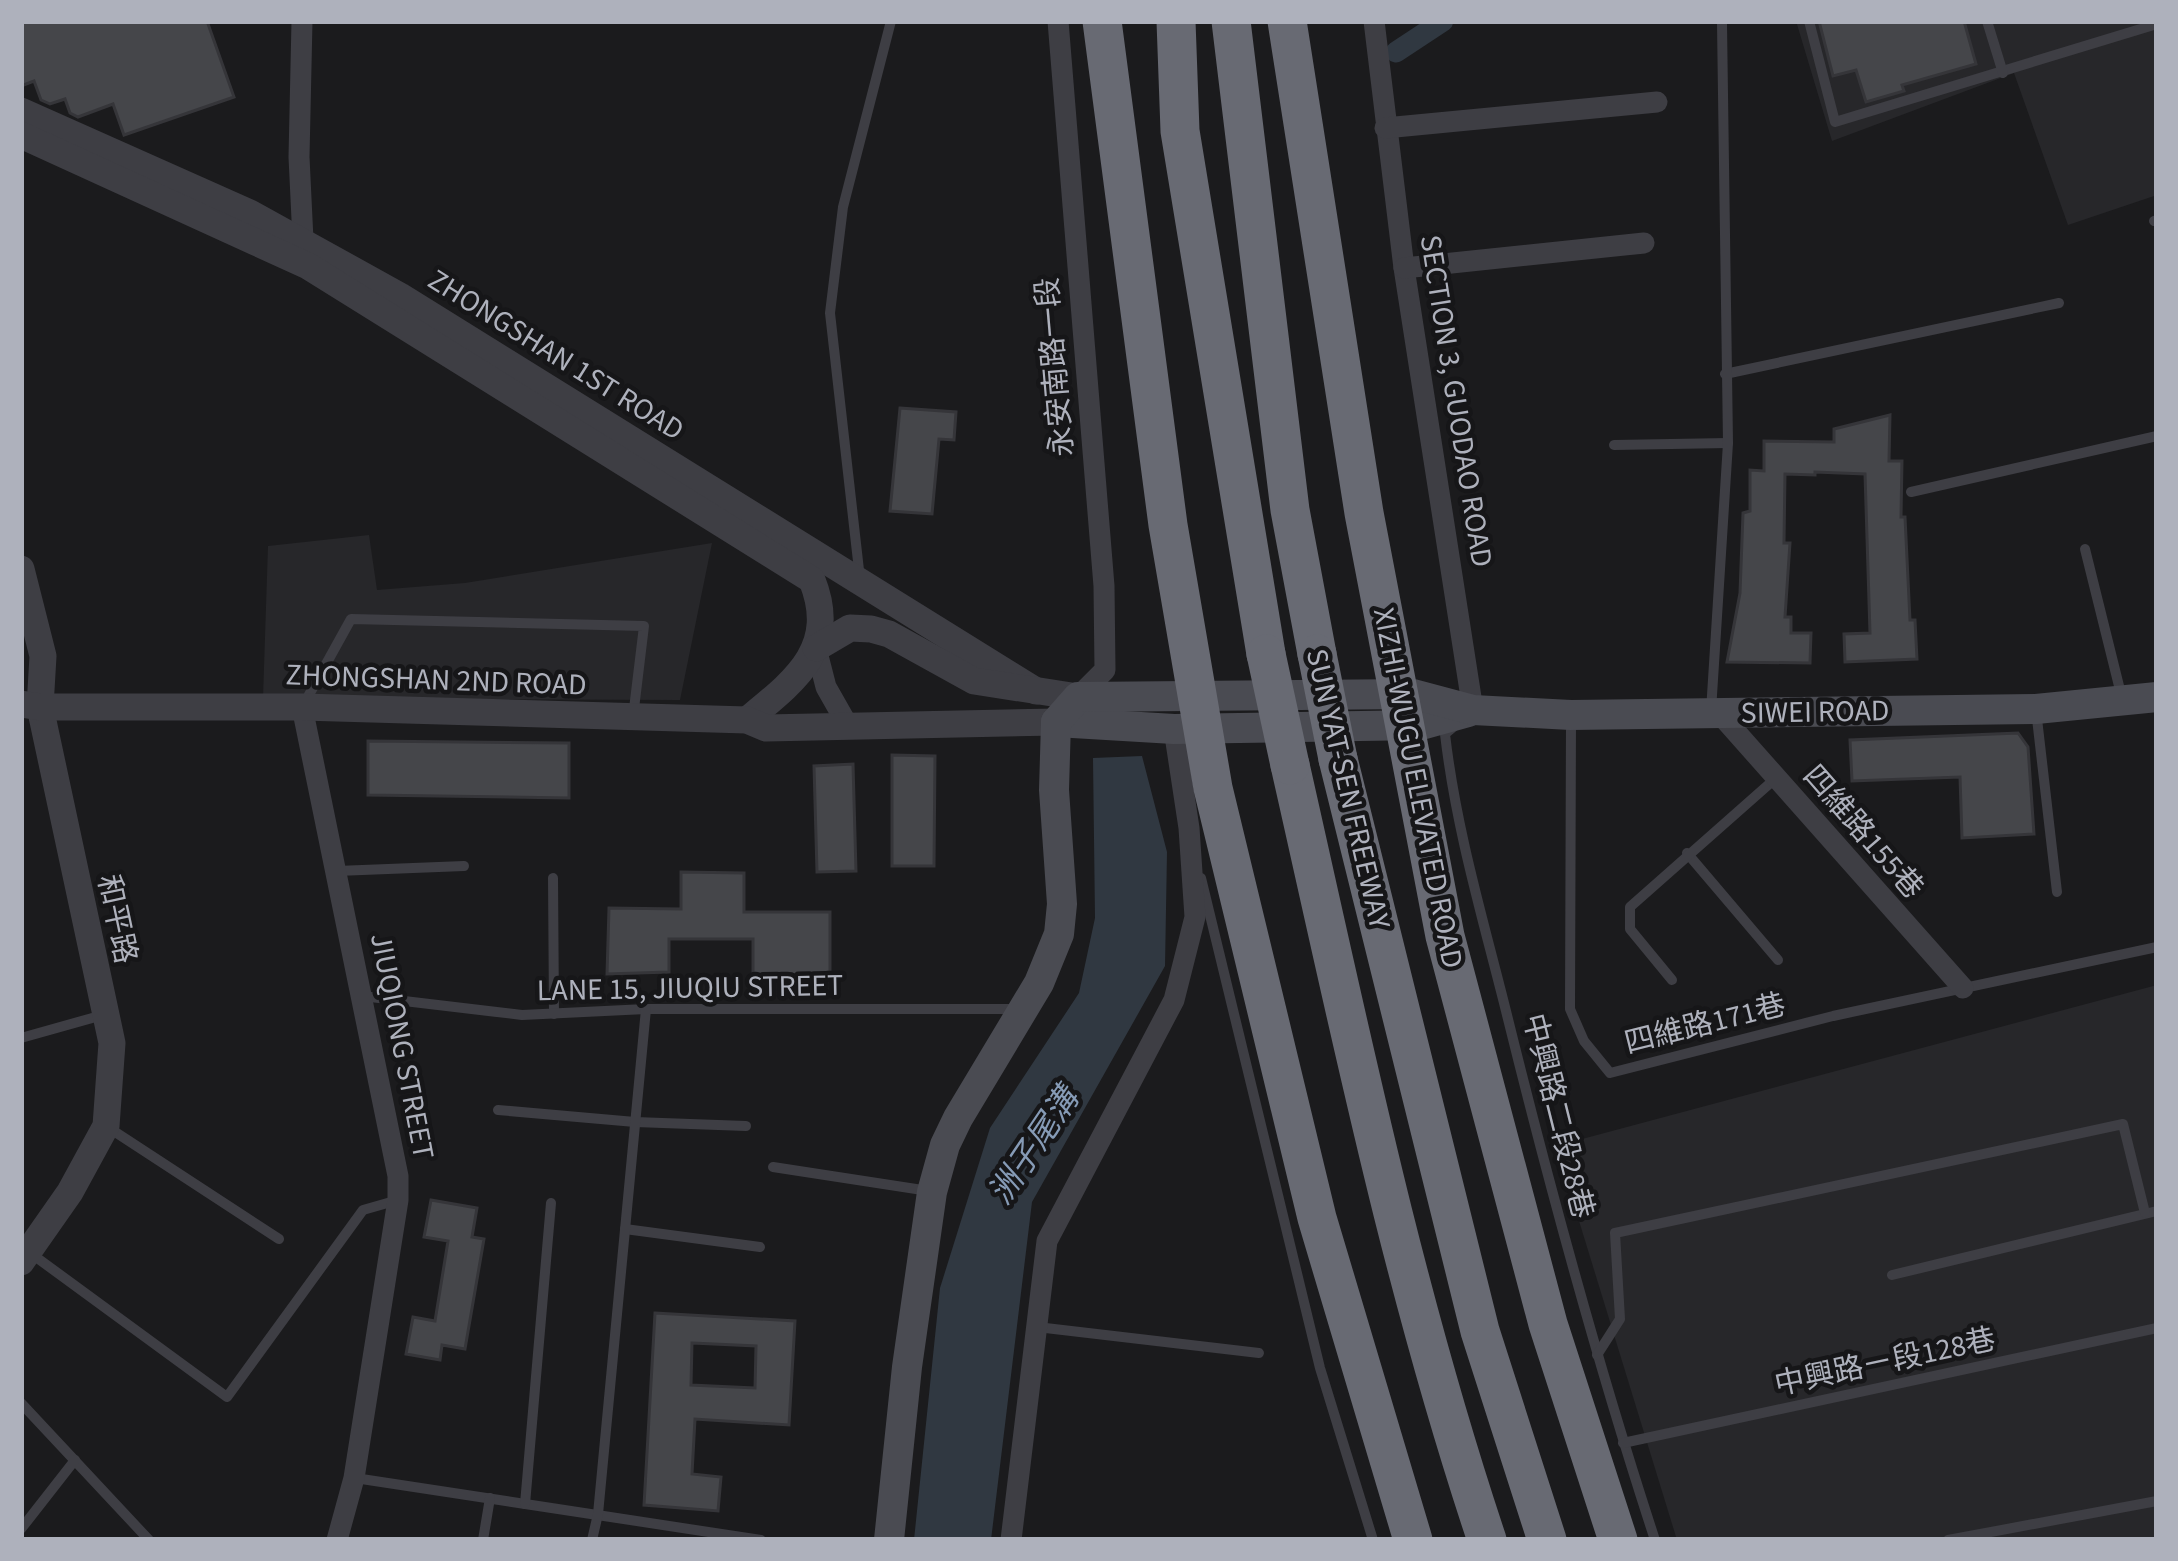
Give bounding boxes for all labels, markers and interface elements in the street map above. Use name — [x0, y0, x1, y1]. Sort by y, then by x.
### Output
street label: SECTION 3, GUODAO ROAD — [1409, 232, 1503, 570]
street label: ZHONGSHAN 1ST ROAD — [420, 259, 692, 451]
street label: 永安南路一段 — [1026, 275, 1084, 459]
street label: XIZHI-WUGU ELEVATED ROAD — [1362, 604, 1474, 972]
street label: SUN YAT-SEN FREEWAY — [1295, 645, 1401, 934]
street label: ZHONGSHAN 2ND ROAD — [285, 653, 587, 707]
street label: SIWEI ROAD — [1740, 689, 1890, 735]
street label: 四維路155巷 — [1793, 756, 1933, 908]
street label: 和平路 — [87, 871, 147, 967]
street label: JIUQIONG STREET — [359, 929, 445, 1163]
street label: LANE 15, JIUQIU STREET — [536, 964, 844, 1012]
street label: 四維路171巷 — [1620, 983, 1790, 1065]
street label: 中興路二段28巷 — [1512, 1009, 1604, 1223]
water label: 洲子尾溝 — [978, 1075, 1093, 1214]
street label: 中興路ㄧ段128巷 — [1771, 1318, 1999, 1406]

